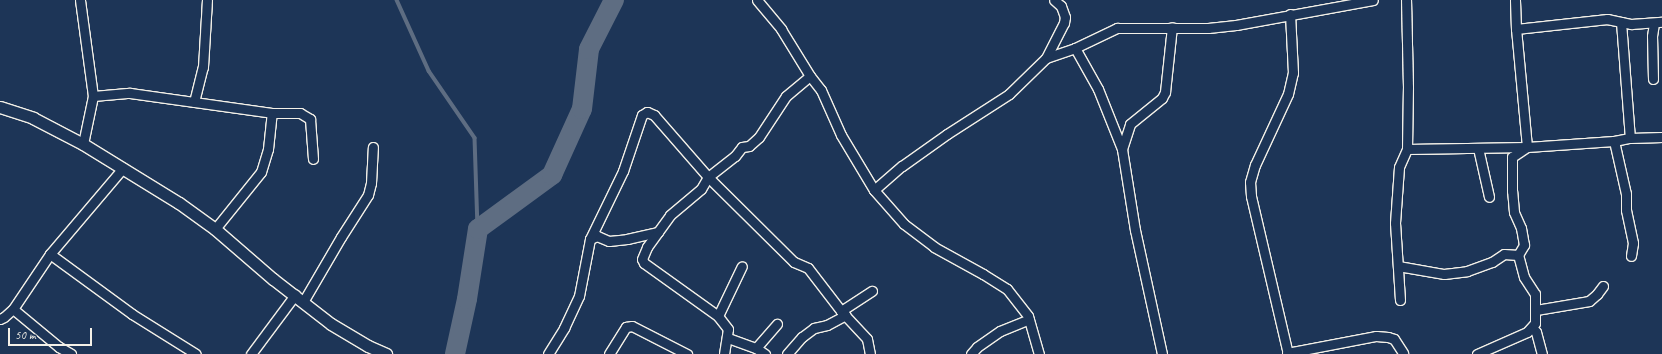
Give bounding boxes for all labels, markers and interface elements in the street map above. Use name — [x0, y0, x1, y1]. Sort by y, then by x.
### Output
scale bar — [10, 320, 94, 346]
text: 50 m — [15, 327, 35, 343]

